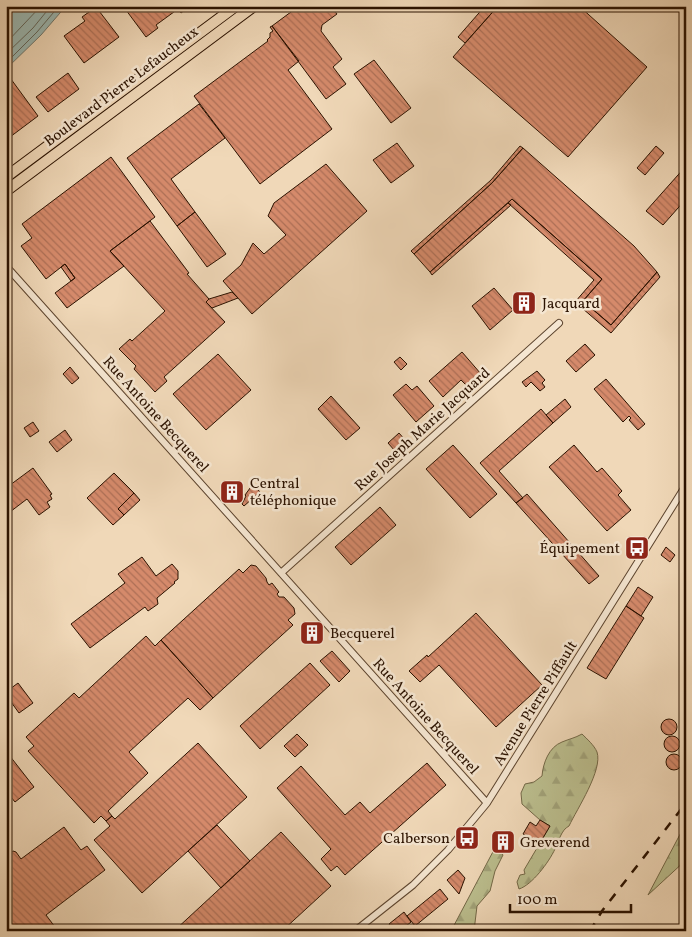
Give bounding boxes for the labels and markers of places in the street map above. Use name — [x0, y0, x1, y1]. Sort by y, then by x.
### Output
building icon: Jacquard — [511, 290, 537, 316]
place label: Jacquard — [542, 294, 600, 315]
place label: Central téléphonique — [250, 474, 336, 512]
building icon: Central téléphonique — [219, 479, 245, 505]
bus stop icon: Équipement — [624, 535, 650, 561]
place label: Équipement — [540, 539, 620, 560]
building icon: Becquerel — [299, 620, 325, 646]
place label: Becquerel — [330, 624, 395, 645]
bus stop icon: Calberson — [454, 825, 480, 851]
place label: Calberson — [383, 829, 450, 850]
building icon: Greverend — [490, 829, 516, 855]
place label: Greverend — [520, 833, 590, 854]

